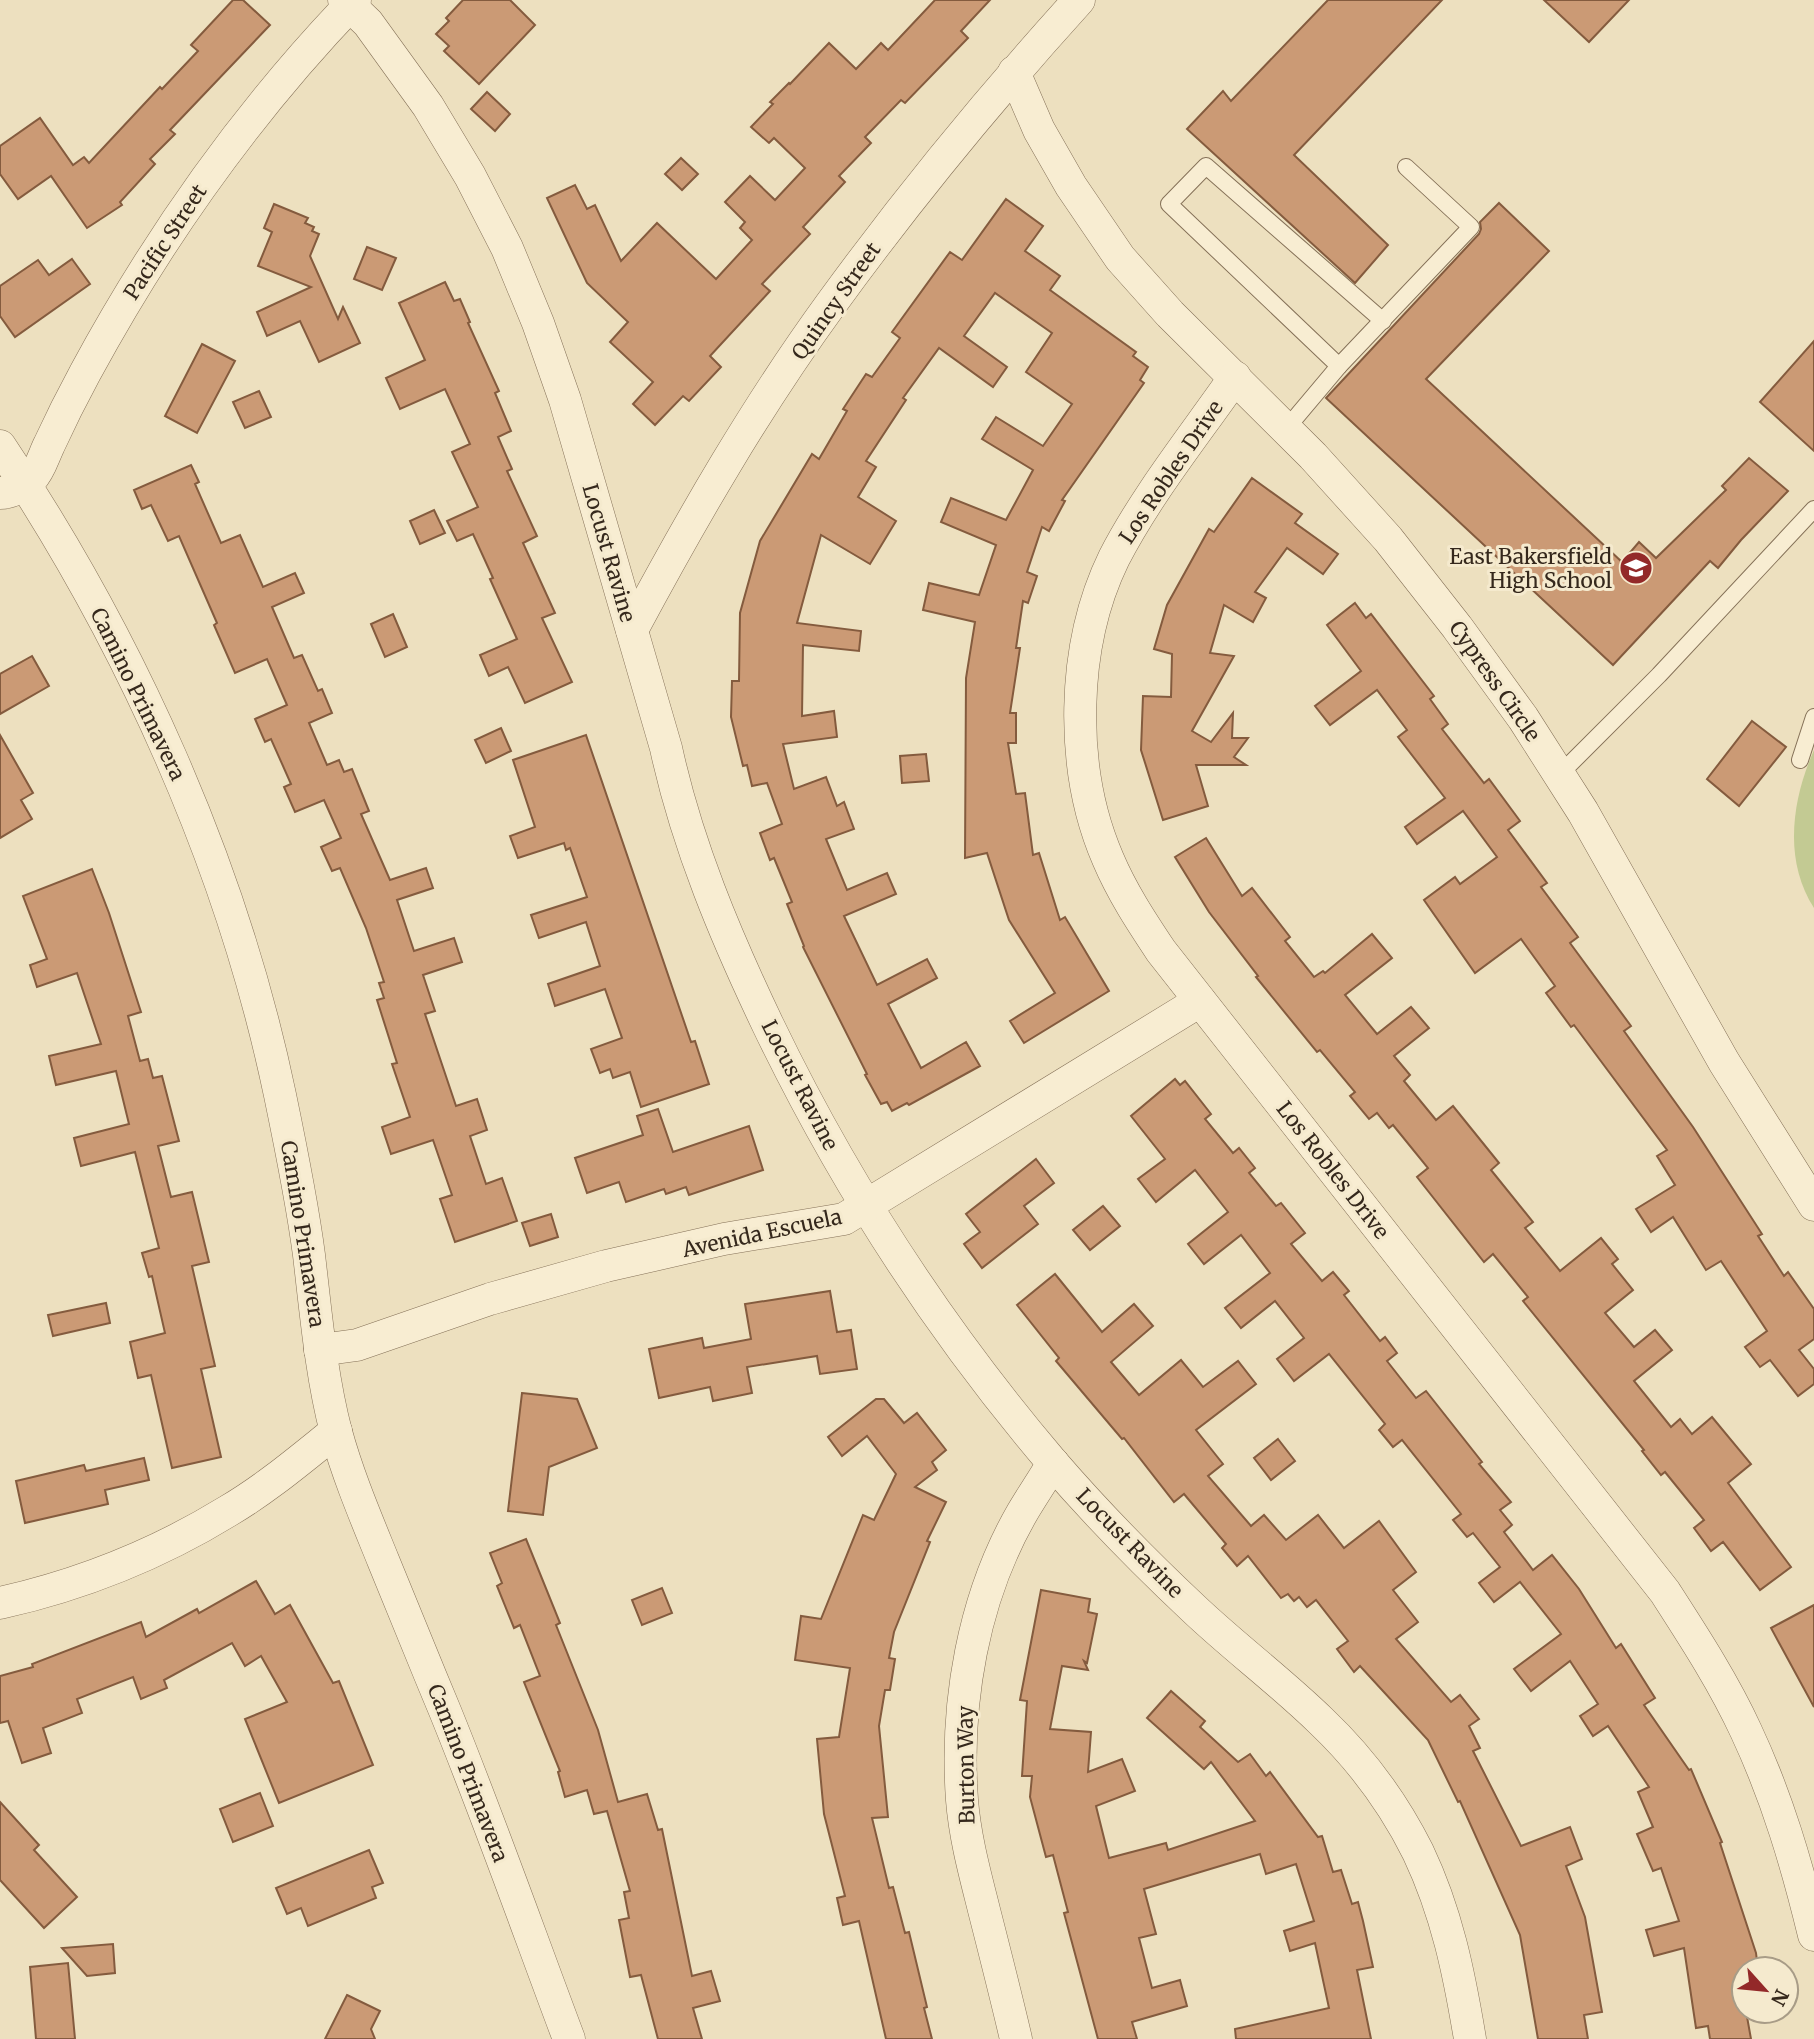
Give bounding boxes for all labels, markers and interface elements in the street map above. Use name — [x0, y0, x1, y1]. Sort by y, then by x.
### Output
street label: Pacific Street — [118, 179, 212, 305]
street label: Quincy Street — [786, 237, 886, 365]
street label: Los Robles Drive — [1113, 395, 1229, 549]
street label: Locust Ravine — [576, 481, 642, 625]
place label: East Bakersfield High School — [1449, 543, 1612, 594]
school or university icon: East Bakersfield High School — [1617, 549, 1655, 587]
street label: Camino Primavera — [85, 603, 191, 785]
street label: Cypress Circle — [1443, 615, 1547, 747]
street label: Locust Ravine — [756, 1015, 844, 1155]
street label: Los Robles Drive — [1271, 1096, 1395, 1244]
street label: Camino Primavera — [275, 1139, 331, 1329]
street label: Avenida Escuela — [679, 1203, 844, 1263]
street label: Locust Ravine — [1071, 1482, 1189, 1604]
street label: Camino Primavera — [422, 1680, 514, 1866]
street label: Burton Way — [951, 1705, 981, 1825]
north arrow — [1730, 1955, 1800, 2025]
text: N — [1766, 1986, 1794, 2010]

